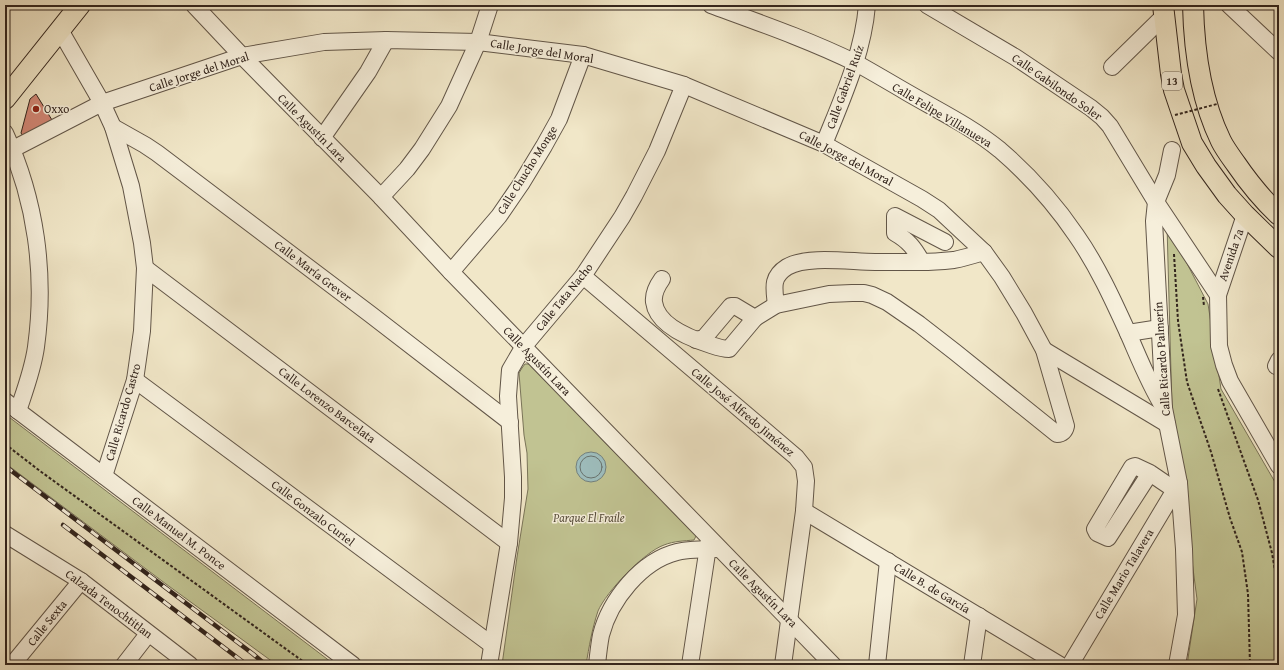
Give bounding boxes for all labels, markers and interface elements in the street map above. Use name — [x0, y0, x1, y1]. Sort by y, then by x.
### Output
street label: Calle Jorge del Moral — [489, 34, 595, 67]
street label: Calle Gabriel Ruíz — [821, 43, 868, 131]
street label: Calle Jorge del Moral — [147, 47, 252, 96]
street label: Calle Gabilondo Soler — [1009, 49, 1106, 124]
road number: 13 — [1162, 72, 1182, 90]
street label: Calle Felipe Villanueva — [889, 78, 996, 151]
street label: Calle Agustín Lara — [274, 90, 351, 166]
place label: Oxxo — [44, 100, 69, 117]
marker: Oxxo — [31, 104, 41, 114]
street label: Calle Chucho Monge — [492, 122, 561, 217]
street label: Calle Jorge del Moral — [796, 126, 897, 190]
street label: Avenida 7a — [1214, 226, 1248, 283]
street label: Calle María Grever — [271, 236, 356, 305]
street label: Calle Tata Nacho — [531, 259, 596, 334]
street label: Calle Ricardo Palmerín — [1149, 301, 1174, 417]
street label: Calle Agustín Lara — [500, 322, 575, 399]
street label: Calle Ricardo Castro — [100, 361, 145, 463]
street label: Calle Lorenzo Barcelata — [275, 362, 380, 447]
street label: Calle José Alfredo Jiménez — [688, 363, 799, 460]
street label: Calle Gonzalo Curiel — [268, 476, 359, 550]
street label: Calle Manuel M. Ponce — [129, 492, 230, 574]
park label: Parque El Fraile — [552, 509, 625, 526]
street label: Calle Mario Talavera — [1090, 525, 1157, 622]
street label: Calle Agustín Lara — [725, 555, 802, 631]
street label: Calle B. de García — [891, 558, 974, 617]
street label: Calzada Tenochtitlan — [62, 565, 157, 642]
street label: Calle Sexta — [23, 596, 71, 649]

